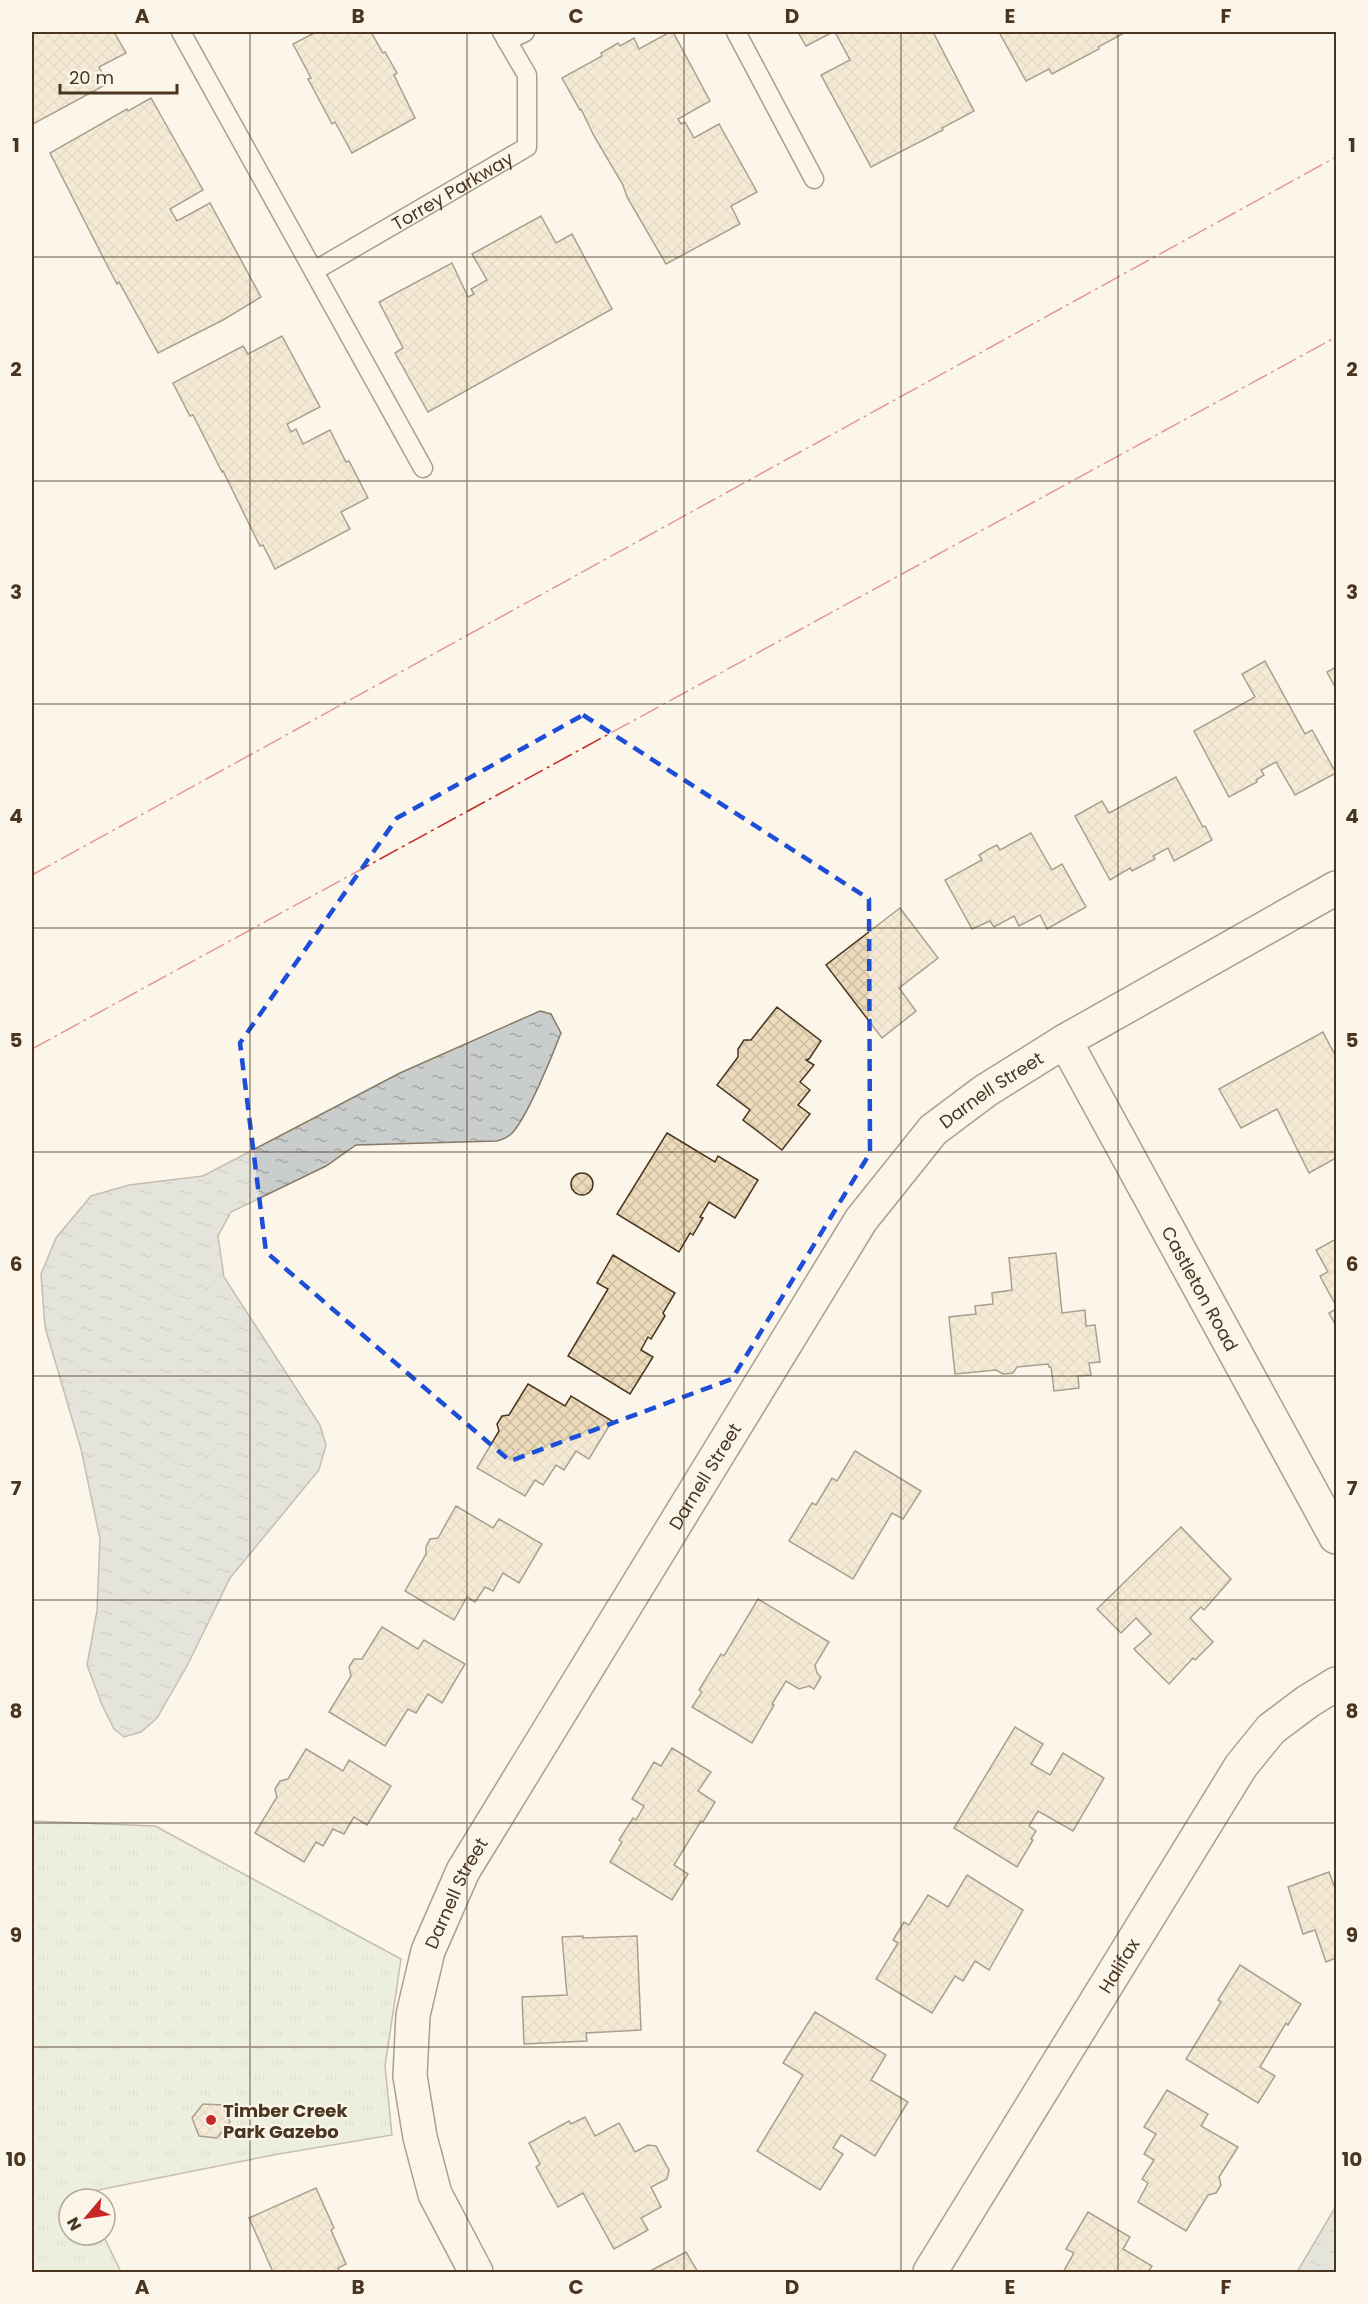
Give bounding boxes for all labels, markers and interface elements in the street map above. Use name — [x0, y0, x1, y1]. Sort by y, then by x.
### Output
text: A — [135, 2, 150, 30]
text: B — [351, 2, 365, 30]
text: C — [568, 2, 584, 30]
text: D — [785, 2, 799, 30]
text: E — [1005, 2, 1015, 30]
text: F — [1221, 2, 1232, 30]
scale bar — [60, 57, 177, 95]
text: 20 m — [69, 65, 114, 90]
text: 1 — [12, 131, 20, 159]
text: 1 — [1348, 131, 1356, 159]
street label: Torrey Parkway — [387, 145, 518, 236]
text: 2 — [10, 355, 22, 383]
text: 2 — [1346, 355, 1358, 383]
text: 3 — [10, 578, 22, 606]
text: 3 — [1346, 578, 1358, 606]
text: 4 — [9, 802, 23, 830]
text: 4 — [1345, 802, 1359, 830]
text: 5 — [10, 1026, 23, 1054]
text: 5 — [1346, 1026, 1359, 1054]
street label: Darnell Street — [934, 1045, 1048, 1134]
street label: Castleton Road — [1156, 1222, 1244, 1355]
text: 6 — [10, 1250, 22, 1278]
text: 6 — [1346, 1250, 1358, 1278]
street label: Darnell Street — [662, 1418, 747, 1534]
text: 7 — [11, 1474, 22, 1502]
text: 7 — [1347, 1474, 1358, 1502]
text: 8 — [10, 1697, 22, 1725]
text: 8 — [1346, 1697, 1358, 1725]
street label: Darnell Street — [418, 1833, 493, 1952]
text: 9 — [10, 1921, 22, 1949]
text: 9 — [1346, 1921, 1358, 1949]
street label: Halifax — [1092, 1933, 1145, 1998]
place label: Timber Creek Park Gazebo — [223, 2098, 348, 2144]
marker: Timber Creek Park Gazebo — [204, 2113, 218, 2127]
text: 10 — [6, 2145, 26, 2173]
text: 10 — [1342, 2145, 1362, 2173]
north arrow — [57, 2187, 117, 2247]
text: N — [61, 2213, 87, 2235]
text: A — [135, 2273, 150, 2301]
text: B — [351, 2273, 365, 2301]
text: C — [568, 2273, 584, 2301]
text: D — [785, 2273, 799, 2301]
text: E — [1005, 2273, 1015, 2301]
text: F — [1221, 2273, 1232, 2301]

